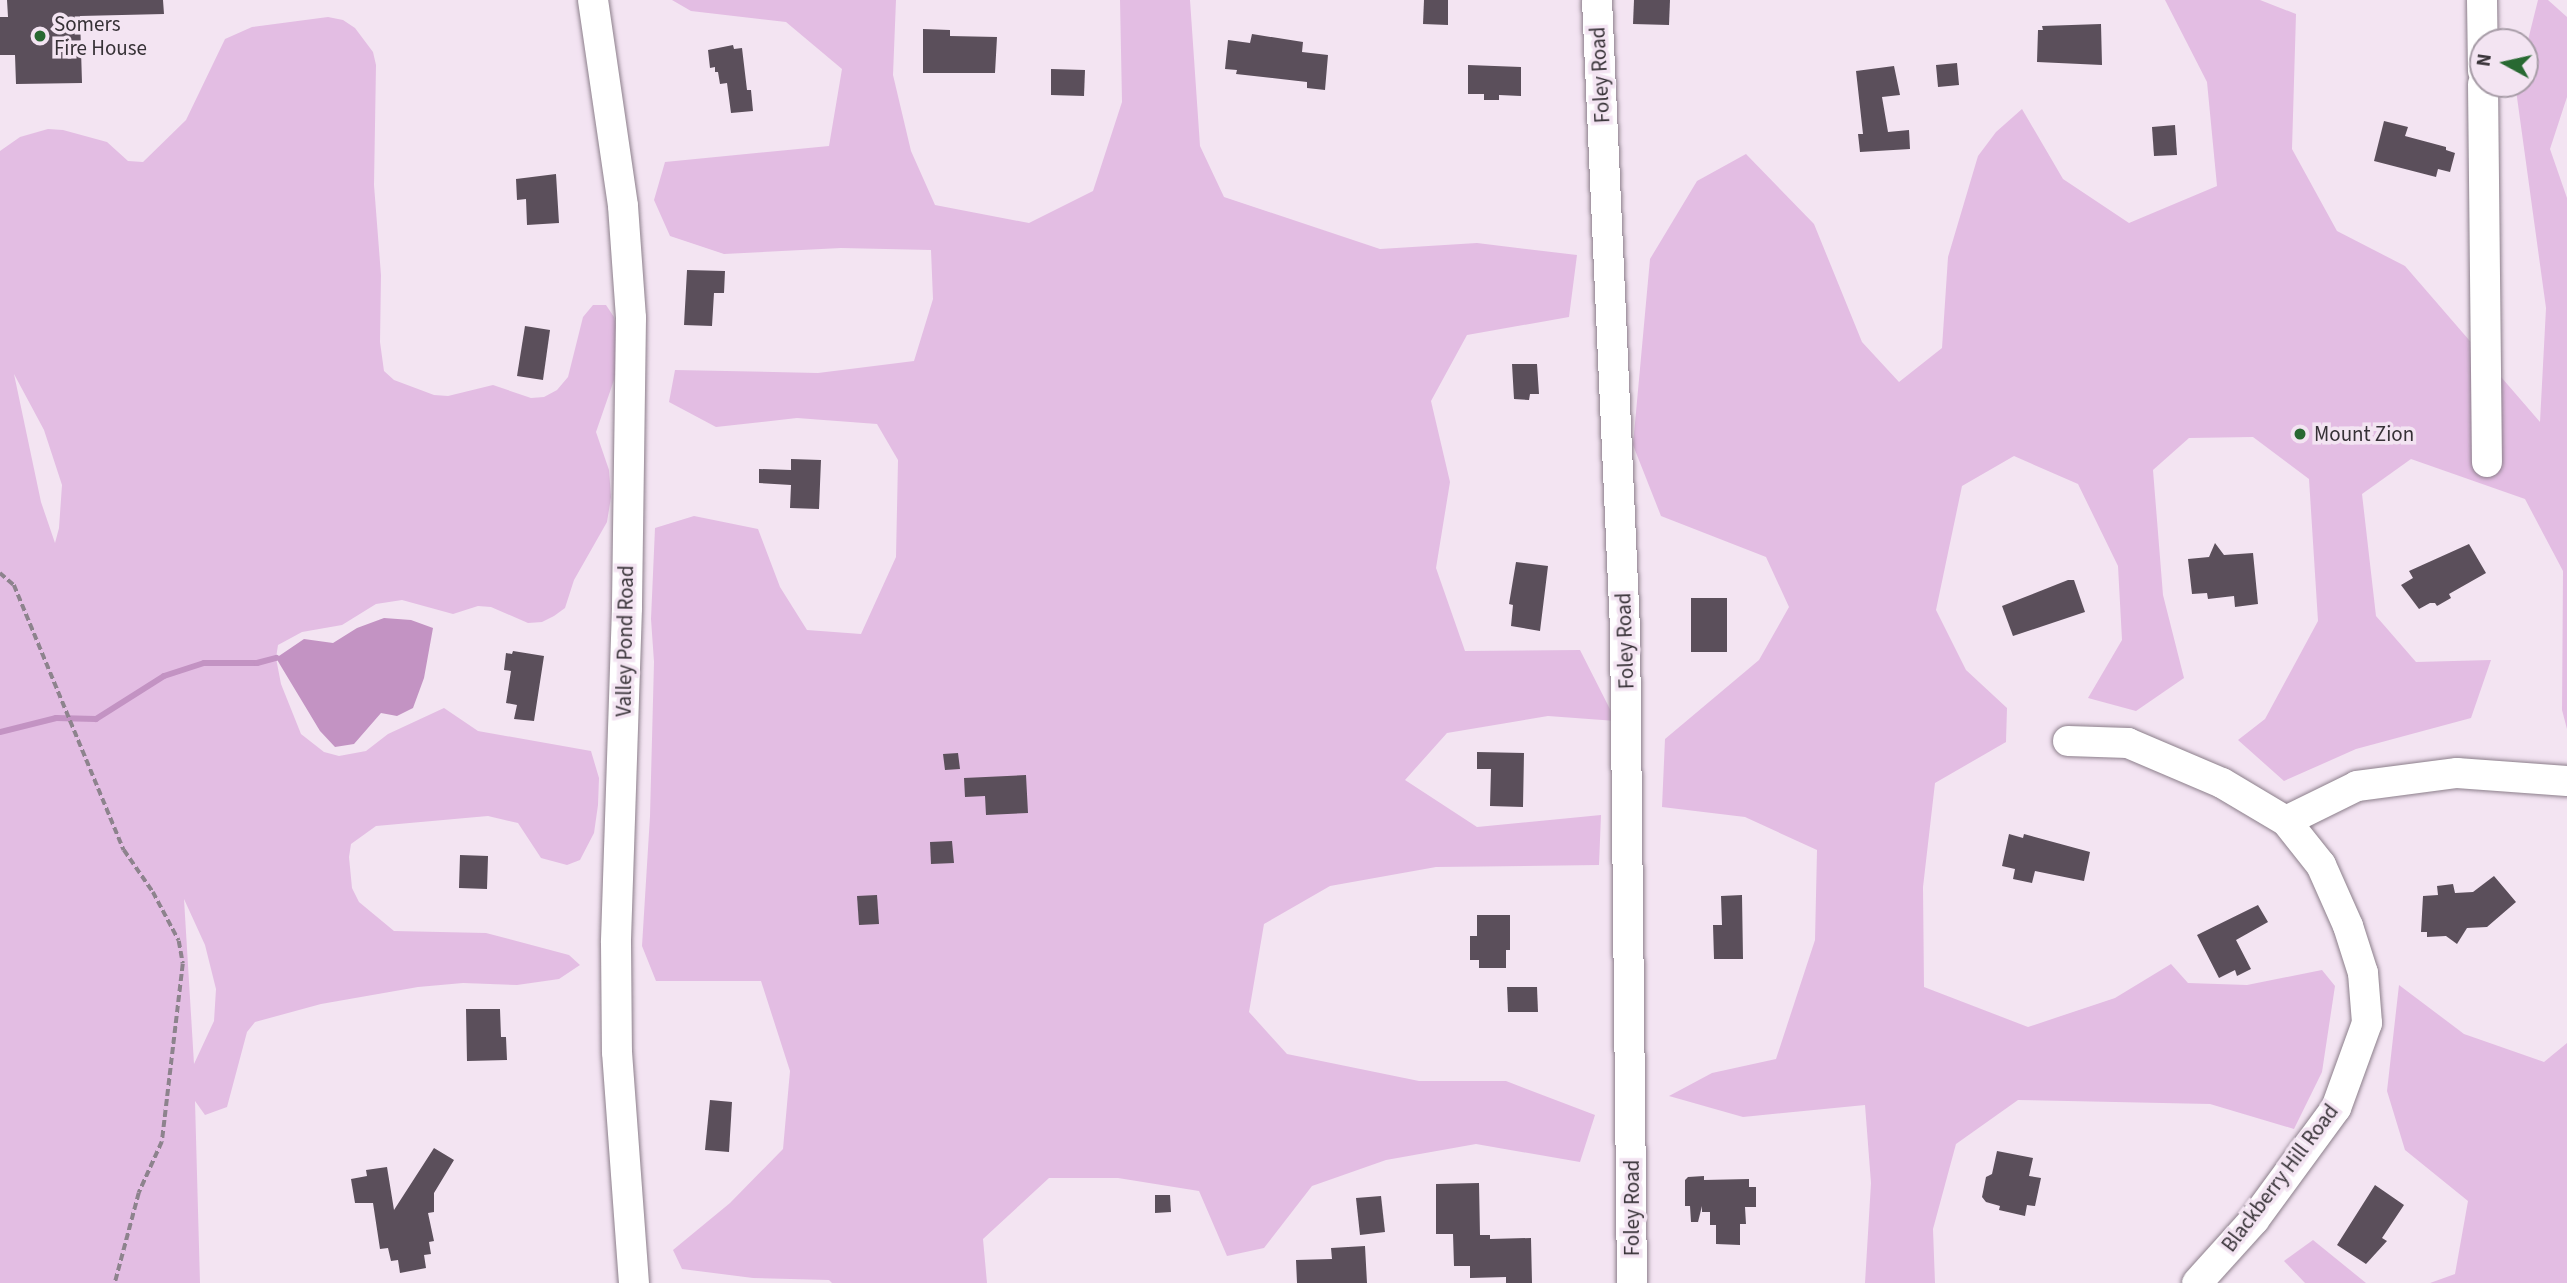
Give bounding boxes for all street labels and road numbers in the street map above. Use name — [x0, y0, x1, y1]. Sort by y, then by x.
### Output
street label: Foley Road — [1585, 26, 1615, 124]
street label: Valley Pond Road — [611, 565, 639, 717]
street label: Foley Road — [1611, 592, 1639, 690]
street label: Blackberry Hill Road — [2216, 1099, 2344, 1257]
street label: Foley Road — [1619, 1160, 1645, 1256]

